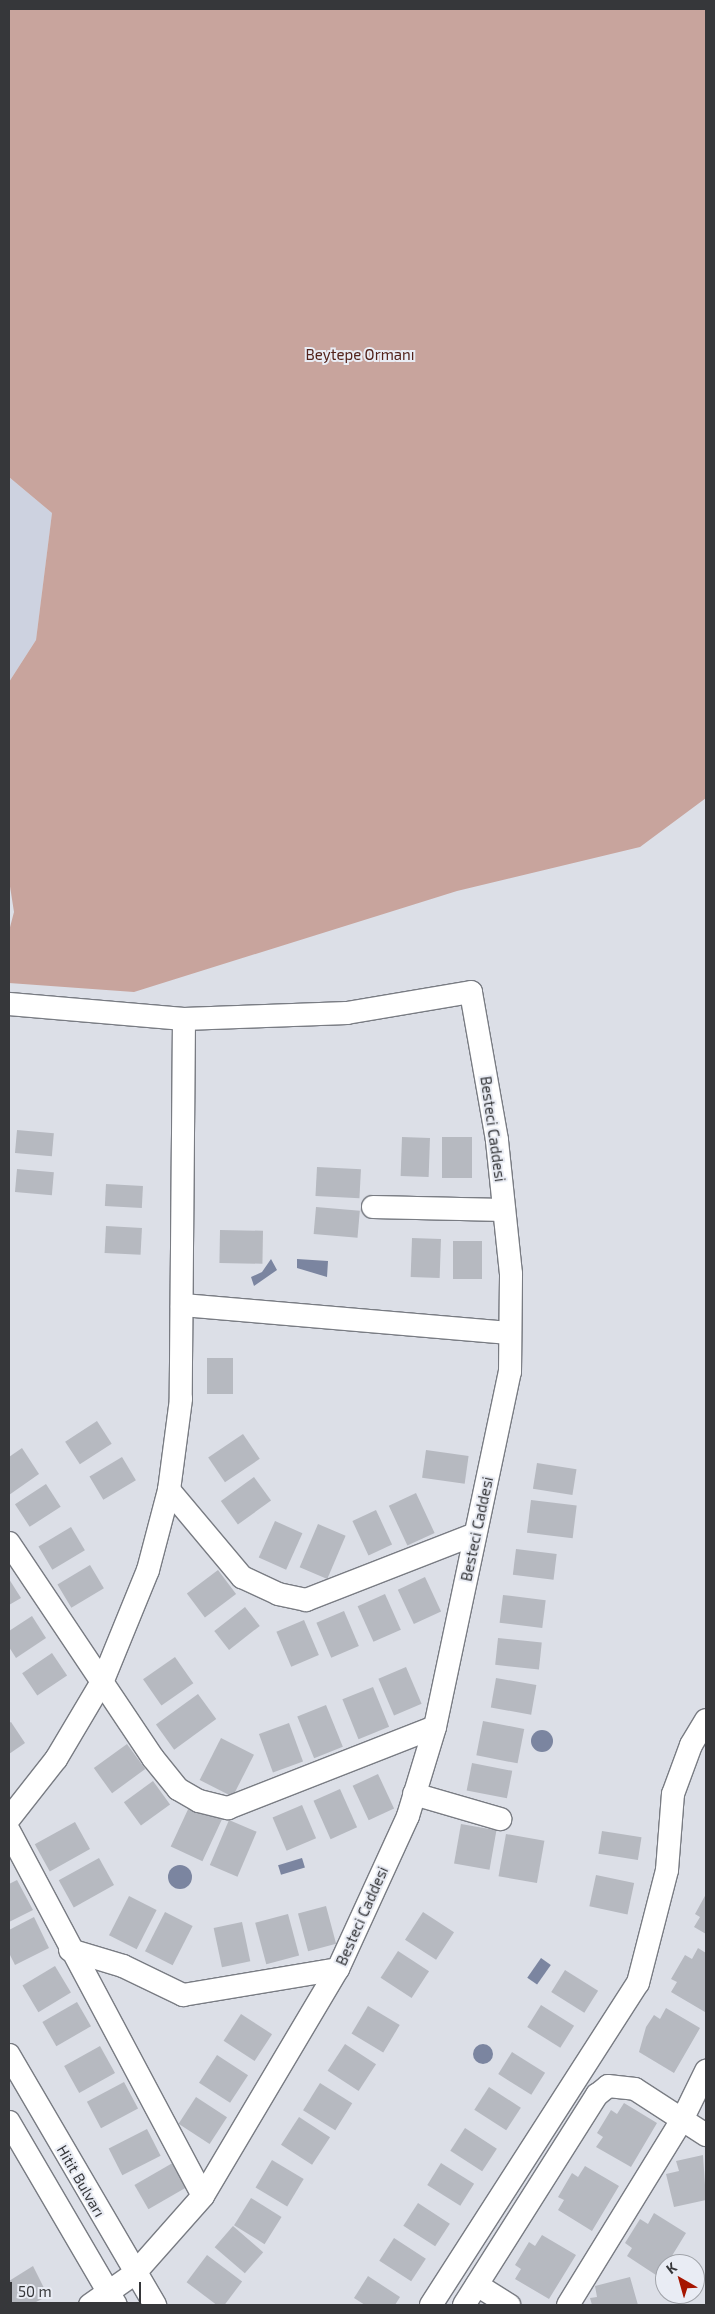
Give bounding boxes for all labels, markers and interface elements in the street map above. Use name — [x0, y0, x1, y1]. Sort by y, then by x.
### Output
park label: Beytepe Ormanı — [306, 346, 414, 364]
street label: Besteci Caddesi — [477, 1075, 509, 1183]
street label: Besteci Caddesi — [457, 1475, 497, 1583]
street label: Besteci Caddesi — [332, 1864, 392, 1968]
street label: Hitit Bulvarı — [53, 2142, 109, 2220]
north arrow — [655, 2254, 705, 2304]
text: K — [662, 2258, 680, 2277]
scale bar — [12, 2272, 144, 2304]
text: 50 m — [18, 2282, 52, 2300]

